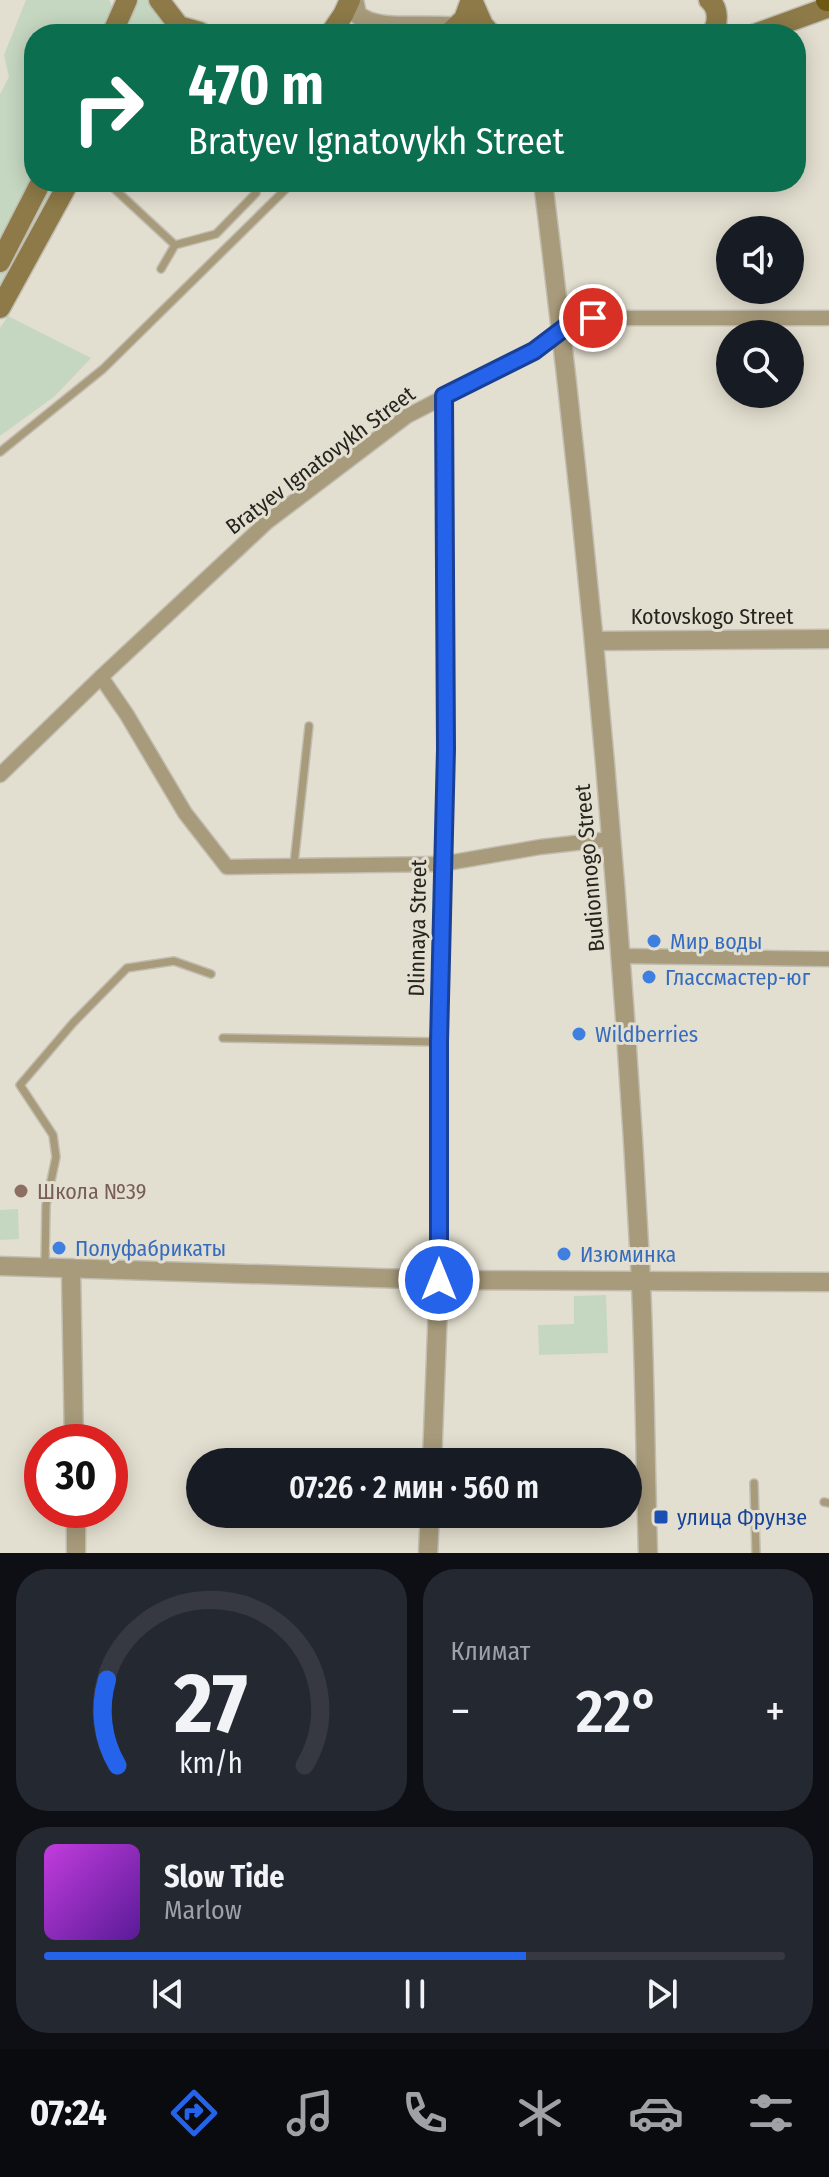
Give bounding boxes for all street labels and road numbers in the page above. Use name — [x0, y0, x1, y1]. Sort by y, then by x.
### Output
street label: Bratyev Ignatovykh Street — [220, 380, 421, 540]
street label: Kotovskogo Street — [631, 603, 794, 630]
street label: Budionnogo Street — [569, 782, 610, 953]
street label: Dlinnaya Street — [403, 858, 432, 997]

